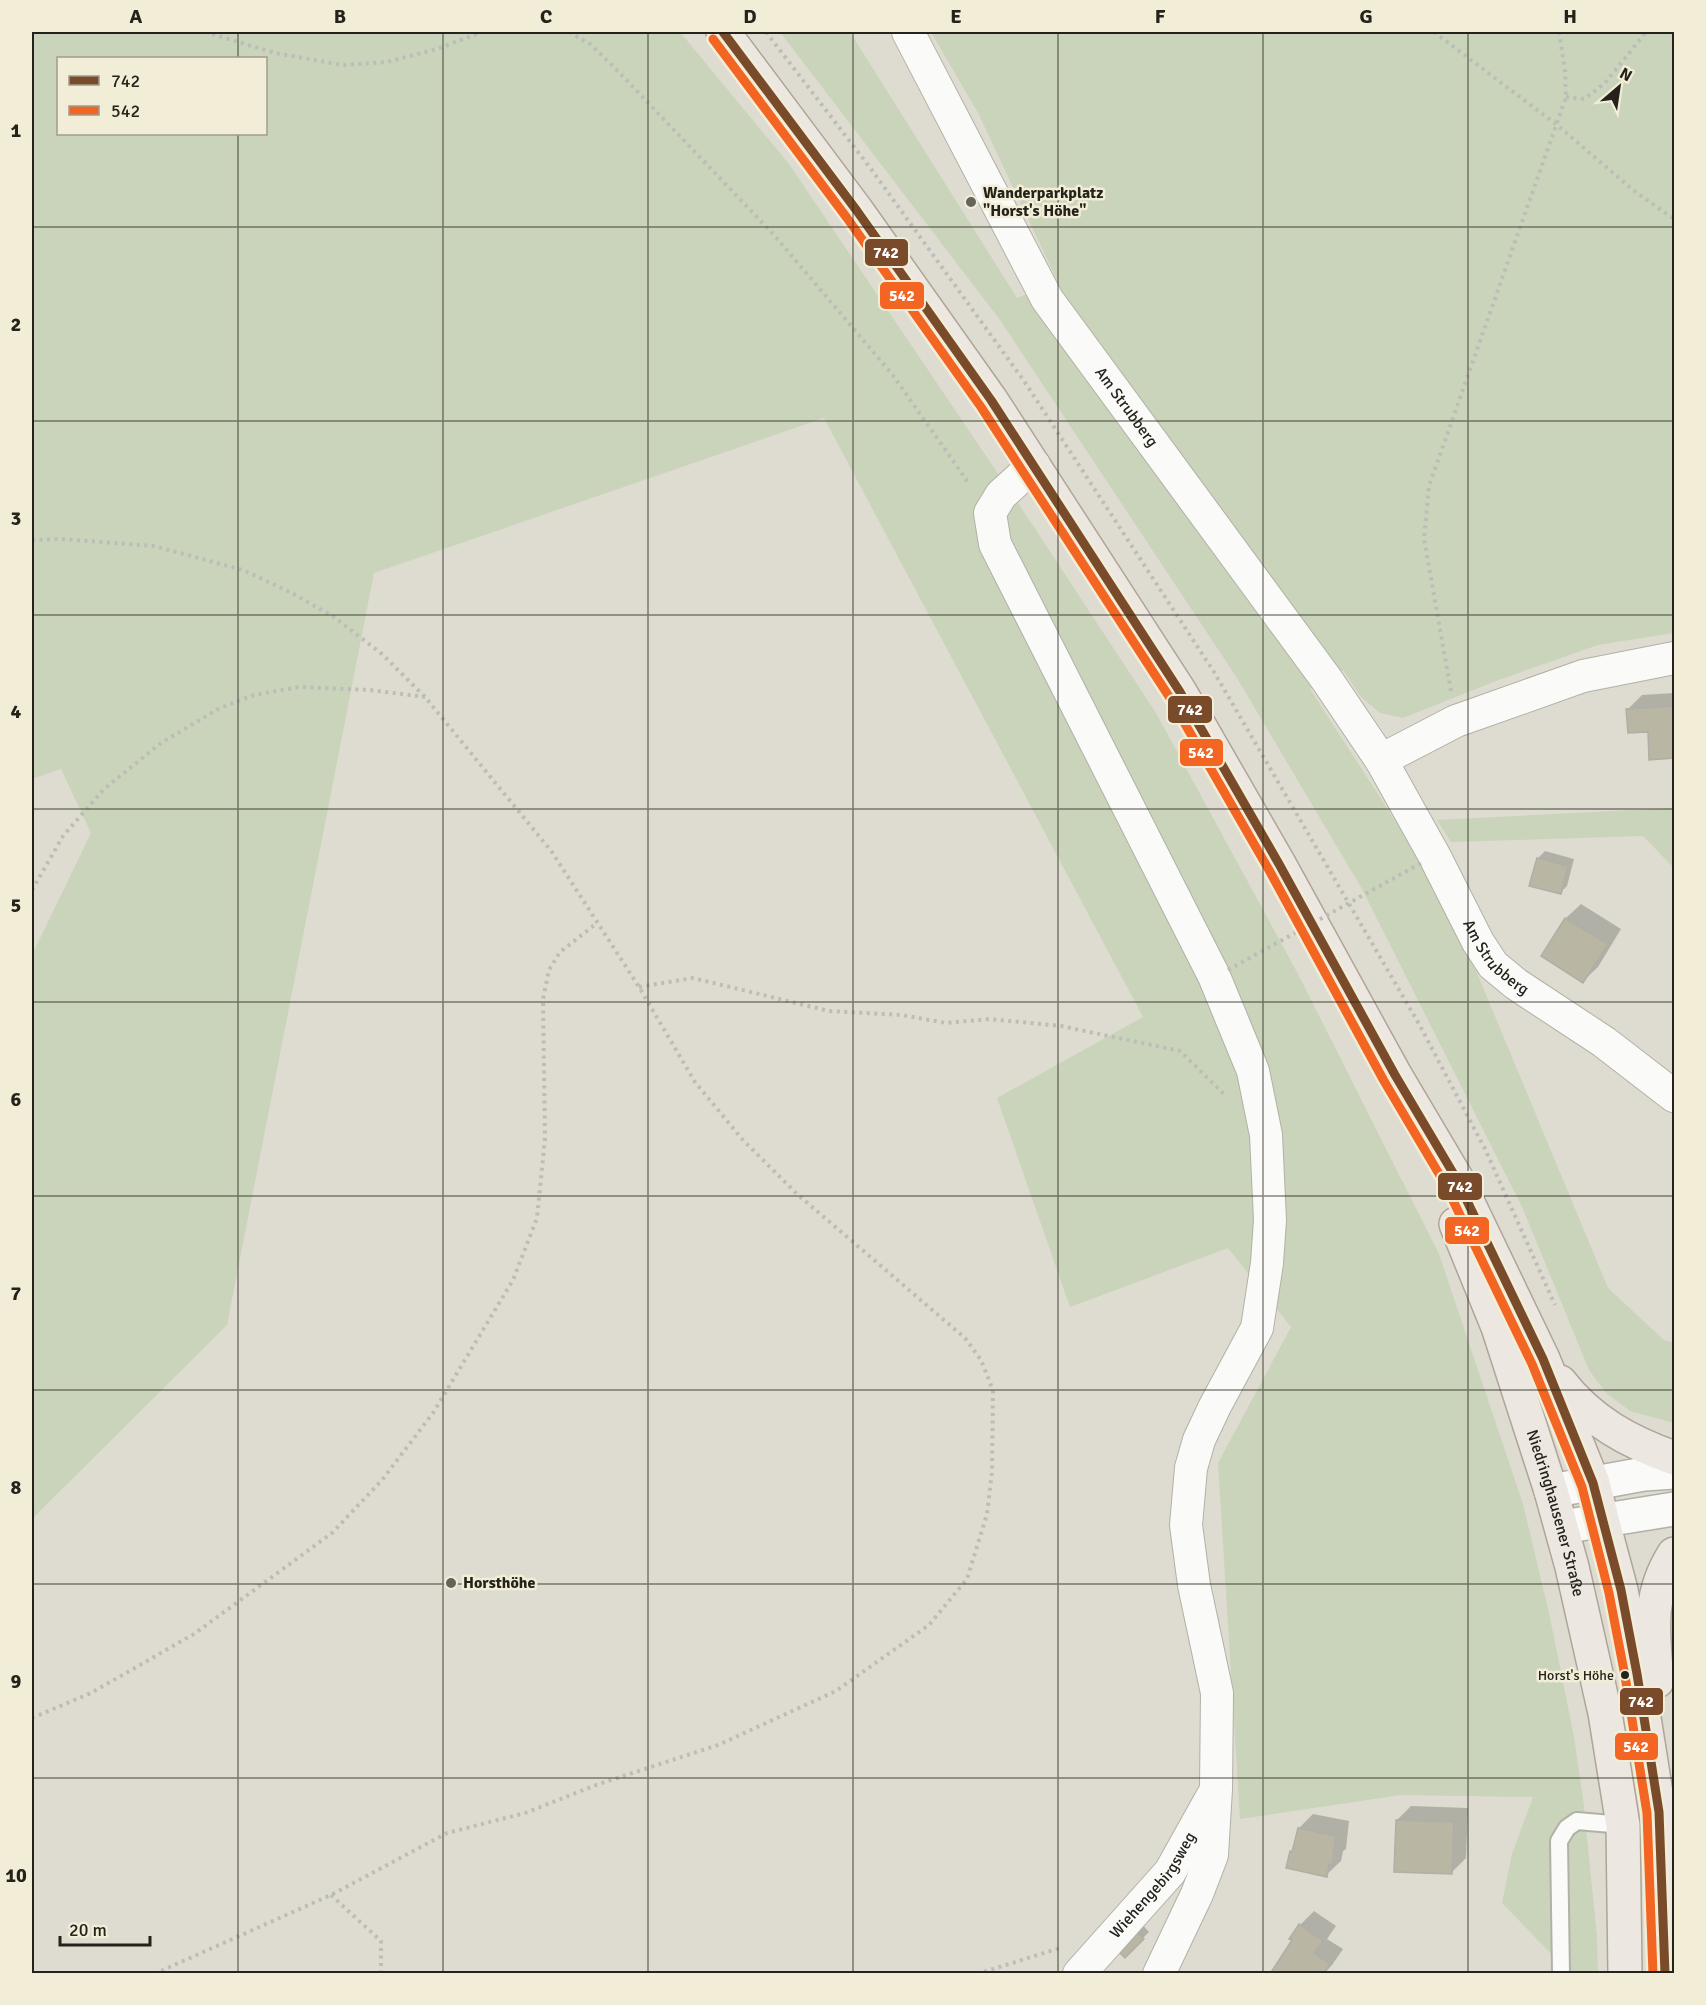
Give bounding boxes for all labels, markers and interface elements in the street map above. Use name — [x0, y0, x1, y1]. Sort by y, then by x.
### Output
text: A — [130, 4, 143, 29]
text: B — [334, 4, 346, 29]
text: C — [540, 4, 552, 29]
text: D — [743, 4, 757, 29]
text: E — [950, 4, 962, 29]
text: F — [1155, 4, 1166, 29]
text: G — [1359, 4, 1373, 29]
text: H — [1563, 4, 1577, 29]
legend — [57, 57, 267, 135]
north arrow — [1589, 57, 1649, 117]
text: N — [1616, 63, 1636, 86]
text: 742 — [111, 70, 140, 92]
text: 542 — [111, 100, 140, 122]
text: 1 — [11, 118, 22, 143]
place label: Wanderparkplatz "Horst's Höhe" — [983, 183, 1104, 221]
marker: Wanderparkplatz "Horst's Höhe" — [964, 195, 978, 209]
line badge: 742 — [864, 238, 909, 267]
text: 742 — [873, 243, 899, 263]
line badge: 542 — [879, 281, 925, 310]
text: 542 — [889, 286, 915, 306]
text: 2 — [11, 312, 21, 337]
street label: Am Strubberg — [1090, 363, 1162, 451]
text: 3 — [11, 506, 21, 531]
line badge: 742 — [1167, 695, 1213, 724]
text: 4 — [11, 699, 22, 724]
text: 742 — [1177, 700, 1203, 720]
line badge: 542 — [1179, 738, 1224, 767]
text: 542 — [1188, 743, 1214, 763]
text: 5 — [11, 893, 21, 918]
street label: Am Strubberg — [1458, 916, 1533, 1000]
text: 6 — [11, 1087, 22, 1112]
line badge: 742 — [1437, 1172, 1483, 1201]
text: 742 — [1447, 1177, 1473, 1197]
line badge: 542 — [1444, 1216, 1490, 1245]
text: 542 — [1454, 1221, 1480, 1241]
text: 7 — [11, 1281, 22, 1306]
street label: Niedringhausener Straße — [1522, 1427, 1588, 1598]
text: 8 — [11, 1475, 22, 1500]
place label: Horsthöhe — [463, 1573, 535, 1593]
marker: Horsthöhe — [444, 1576, 458, 1590]
place label: Horst's Höhe — [1538, 1667, 1614, 1684]
text: 9 — [11, 1669, 22, 1694]
marker: Horst's Höhe — [1619, 1669, 1631, 1681]
line badge: 742 — [1619, 1687, 1664, 1716]
text: 742 — [1628, 1692, 1654, 1712]
line badge: 542 — [1614, 1732, 1659, 1761]
text: 542 — [1623, 1737, 1649, 1757]
street label: Wiehengebirgsweg — [1106, 1829, 1200, 1943]
text: 10 — [5, 1863, 27, 1888]
scale bar — [60, 1909, 150, 1947]
text: 20 m — [69, 1919, 107, 1941]

